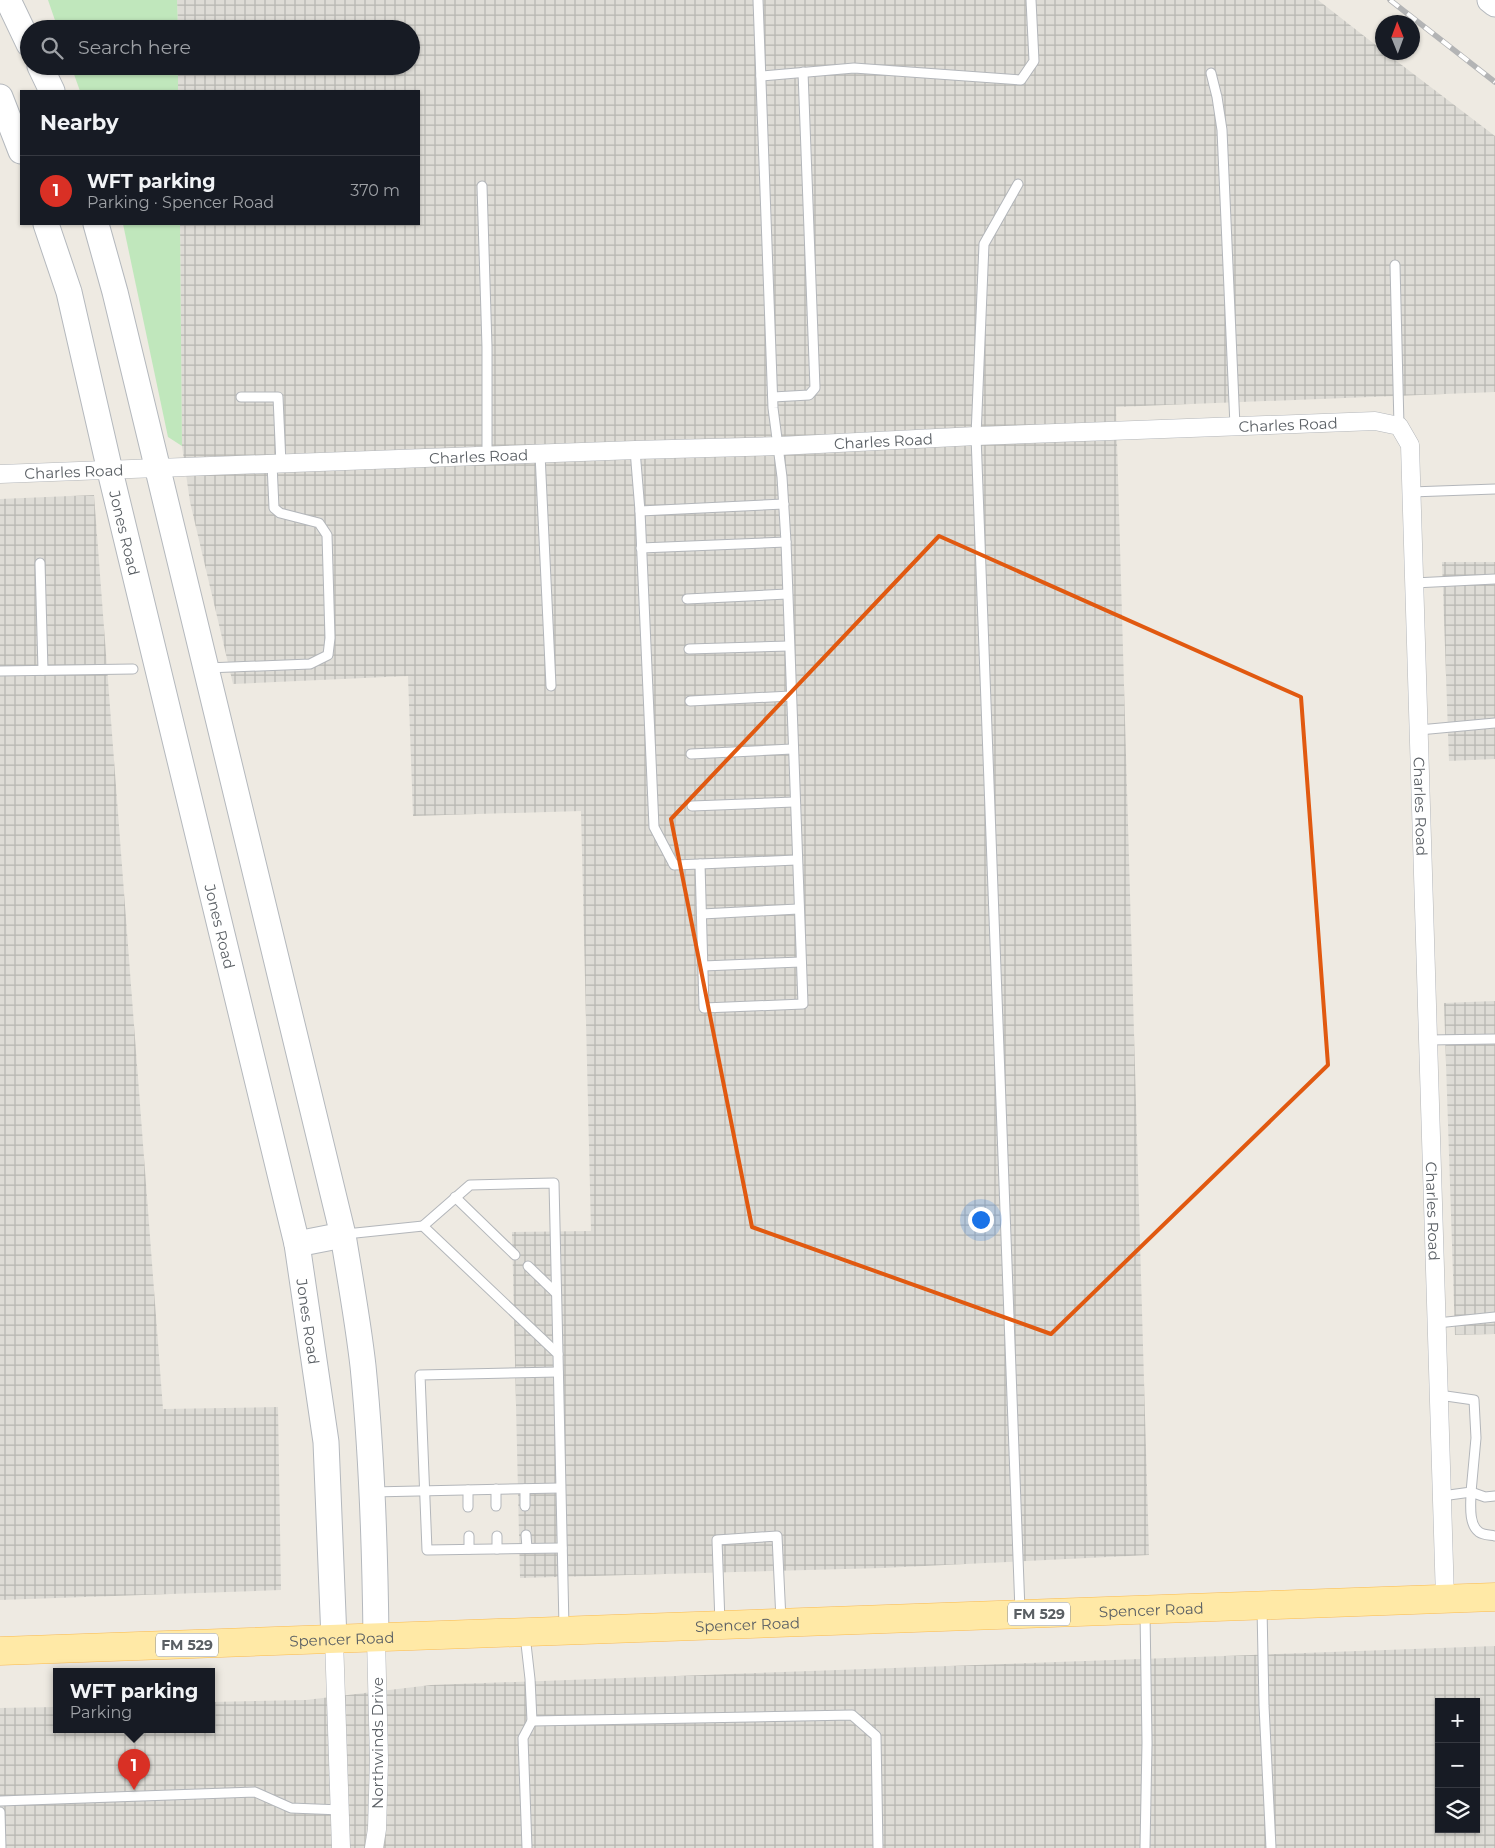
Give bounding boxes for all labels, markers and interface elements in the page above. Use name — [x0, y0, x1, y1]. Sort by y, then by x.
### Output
north arrow — [1375, 15, 1420, 60]
search box — [20, 20, 420, 75]
icon: search — [38, 34, 66, 62]
text: Search here — [78, 36, 191, 59]
text: Nearby — [40, 110, 119, 135]
text: WFT parking — [87, 170, 216, 193]
text: 1 — [53, 181, 59, 200]
text: 370 m — [350, 181, 400, 200]
text: Parking · Spencer Road — [87, 193, 274, 212]
street label: Charles Road — [1238, 413, 1338, 436]
street label: Charles Road — [833, 429, 933, 453]
street label: Charles Road — [429, 445, 529, 467]
street label: Charles Road — [24, 460, 124, 483]
street label: Jones Road — [105, 487, 144, 577]
street label: Charles Road — [1410, 756, 1432, 856]
street label: Jones Road — [201, 881, 240, 971]
street label: Charles Road — [1422, 1161, 1444, 1261]
your location — [968, 1207, 994, 1233]
street label: Jones Road — [293, 1276, 324, 1366]
street label: Spencer Road — [1098, 1598, 1204, 1621]
road number: FM 529 — [1008, 1602, 1070, 1626]
street label: Spencer Road — [695, 1613, 800, 1635]
street label: Spencer Road — [289, 1627, 395, 1650]
road number: FM 529 — [156, 1634, 218, 1656]
popup — [53, 1668, 215, 1733]
street label: Northwinds Drive — [368, 1677, 387, 1809]
text: WFT parking — [70, 1680, 198, 1703]
map controls — [1435, 1698, 1480, 1833]
button: + — [1435, 1698, 1480, 1743]
text: Parking — [70, 1703, 132, 1722]
button: − — [1435, 1743, 1480, 1788]
pin: 1 — [118, 1749, 150, 1790]
button: layers — [1435, 1788, 1480, 1833]

